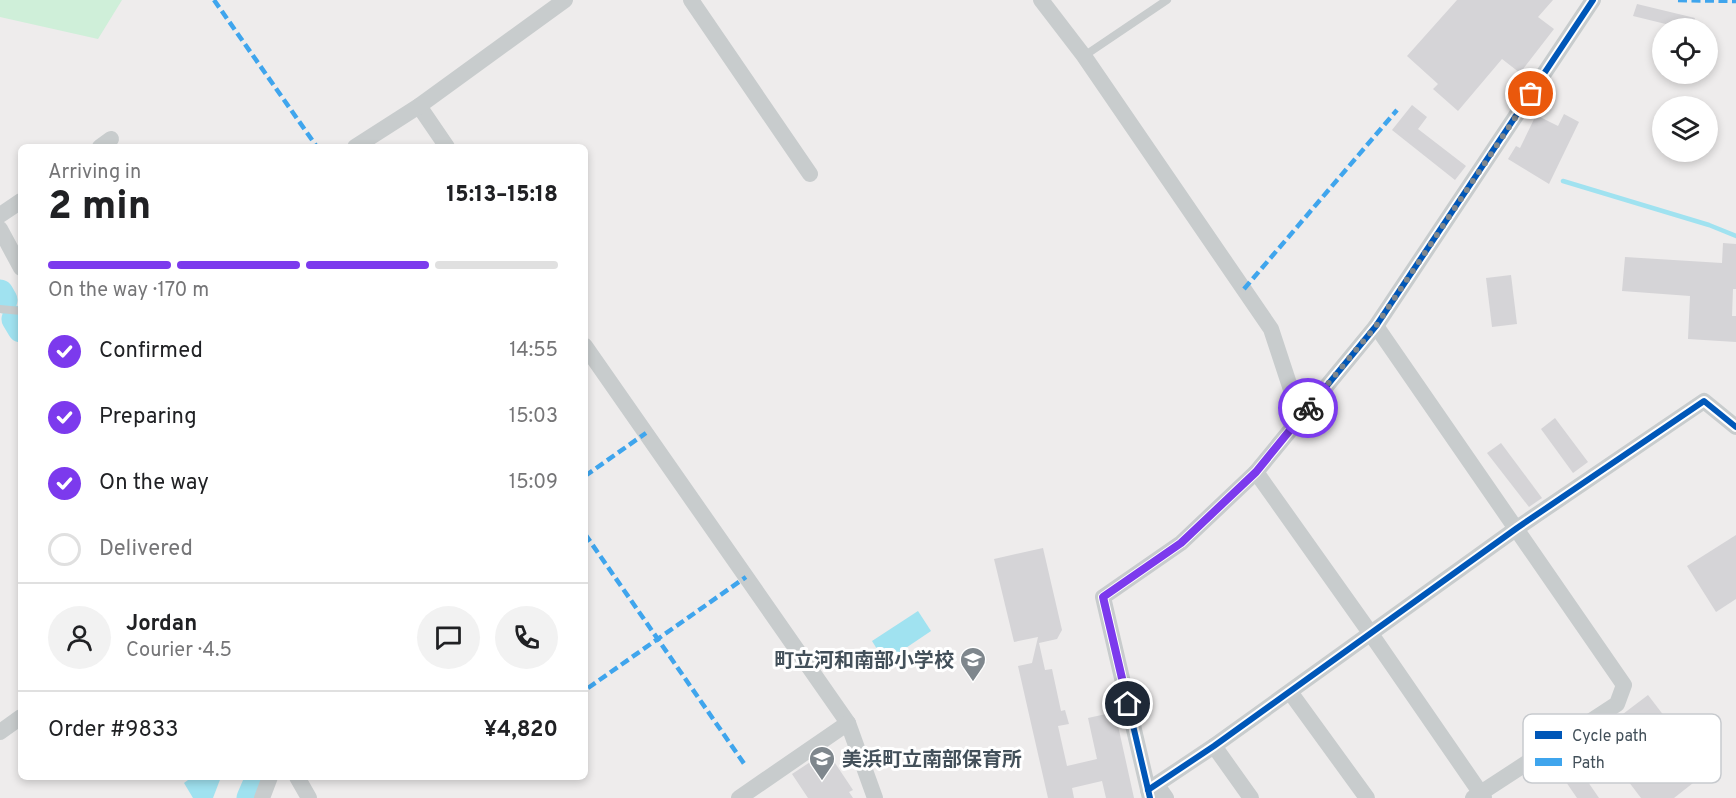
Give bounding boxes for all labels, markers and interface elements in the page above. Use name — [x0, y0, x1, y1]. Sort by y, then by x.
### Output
map controls — [1652, 18, 1718, 162]
button: locate — [1652, 18, 1718, 84]
pin — [1505, 68, 1556, 119]
icon: bag — [1514, 77, 1547, 110]
button: layers — [1652, 96, 1718, 162]
text: Arriving in — [48, 160, 141, 186]
text: 15:13–15:18 — [446, 182, 558, 209]
text: 2 min — [48, 184, 151, 233]
text: On the way · 170 m — [48, 278, 209, 304]
icon: check — [48, 335, 81, 368]
text: Confirmed — [99, 338, 203, 365]
text: 14:55 — [509, 338, 558, 364]
courier — [1278, 378, 1338, 438]
icon: bike — [1292, 392, 1325, 425]
icon: check — [48, 401, 81, 434]
text: Preparing — [99, 404, 197, 431]
text: 15:03 — [509, 404, 558, 430]
icon: check — [48, 467, 81, 500]
text: On the way — [99, 470, 209, 497]
text: 15:09 — [509, 470, 558, 496]
text: Delivered — [99, 536, 193, 563]
button: person — [48, 606, 111, 669]
button: chat — [417, 606, 480, 669]
button: phone — [495, 606, 558, 669]
text: Jordan — [126, 611, 197, 638]
text: Courier · 4.5 — [126, 638, 232, 664]
school or university icon: 町立河和南部小学校 — [958, 645, 988, 683]
place label: 町立河和南部小学校 — [774, 649, 954, 675]
pin — [1102, 678, 1153, 729]
icon: home — [1111, 687, 1144, 720]
legend — [1523, 714, 1721, 783]
text: Order #9833 — [48, 717, 178, 744]
text: ¥4,820 — [484, 717, 558, 744]
text: Cycle path — [1572, 727, 1647, 747]
school or university icon: 美浜町立南部保育所 — [807, 744, 837, 782]
place label: 美浜町立南部保育所 — [842, 748, 1022, 774]
text: Path — [1572, 754, 1605, 774]

